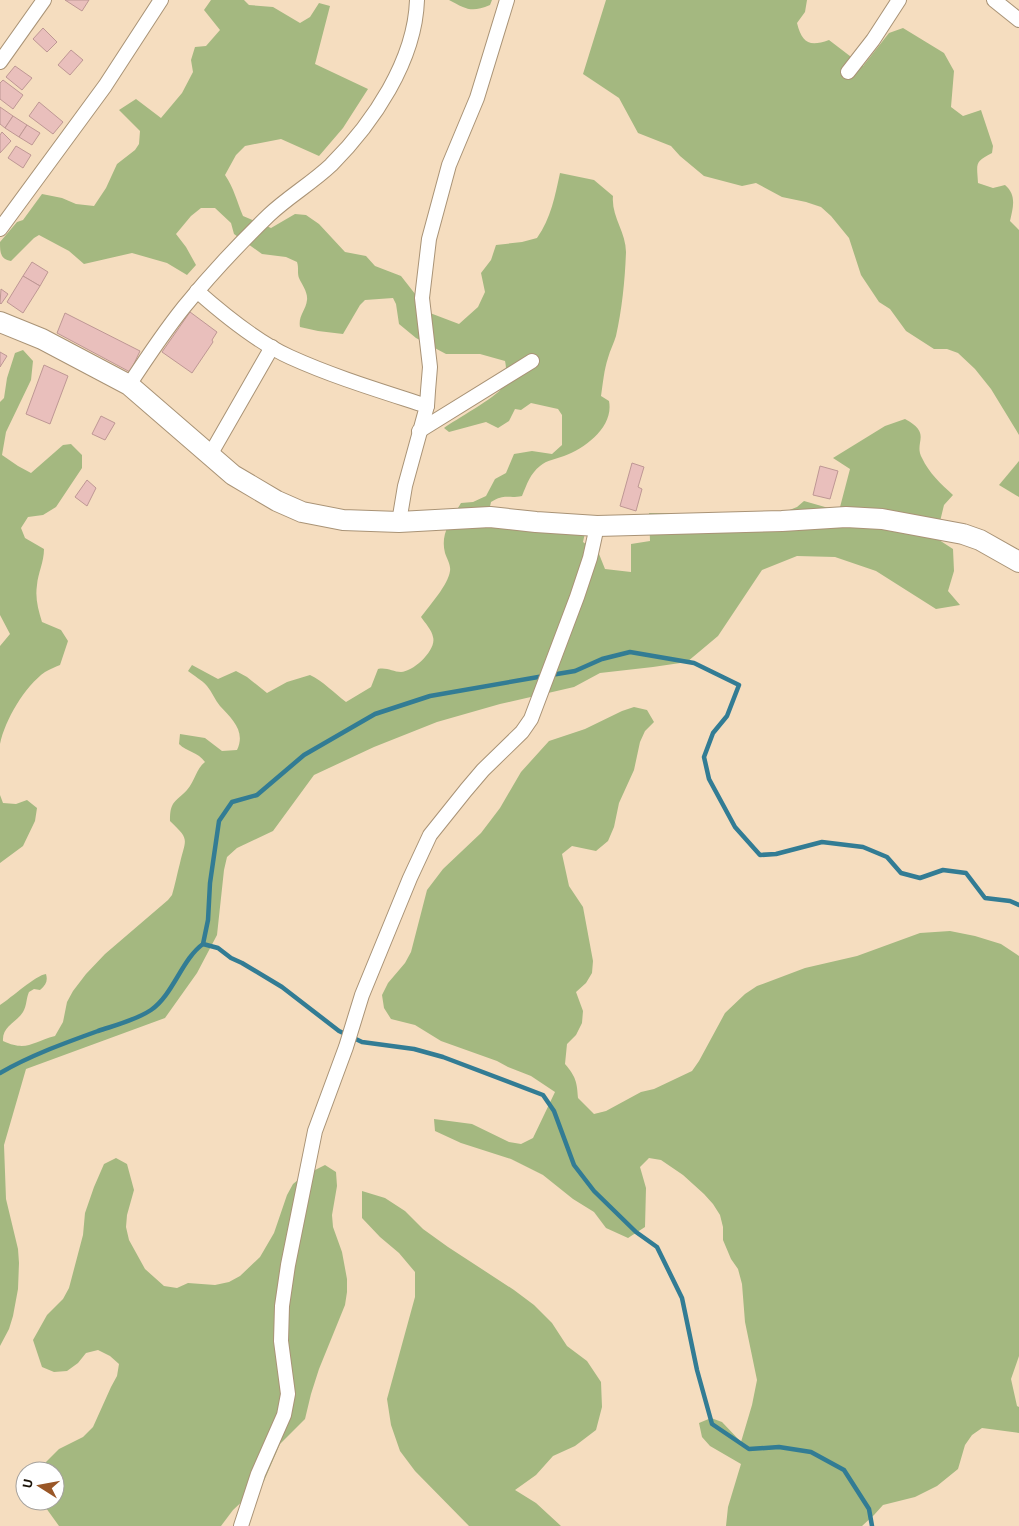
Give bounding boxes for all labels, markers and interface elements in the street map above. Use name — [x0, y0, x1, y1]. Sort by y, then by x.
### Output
north arrow — [15, 1461, 65, 1511]
text: U — [20, 1478, 36, 1489]

